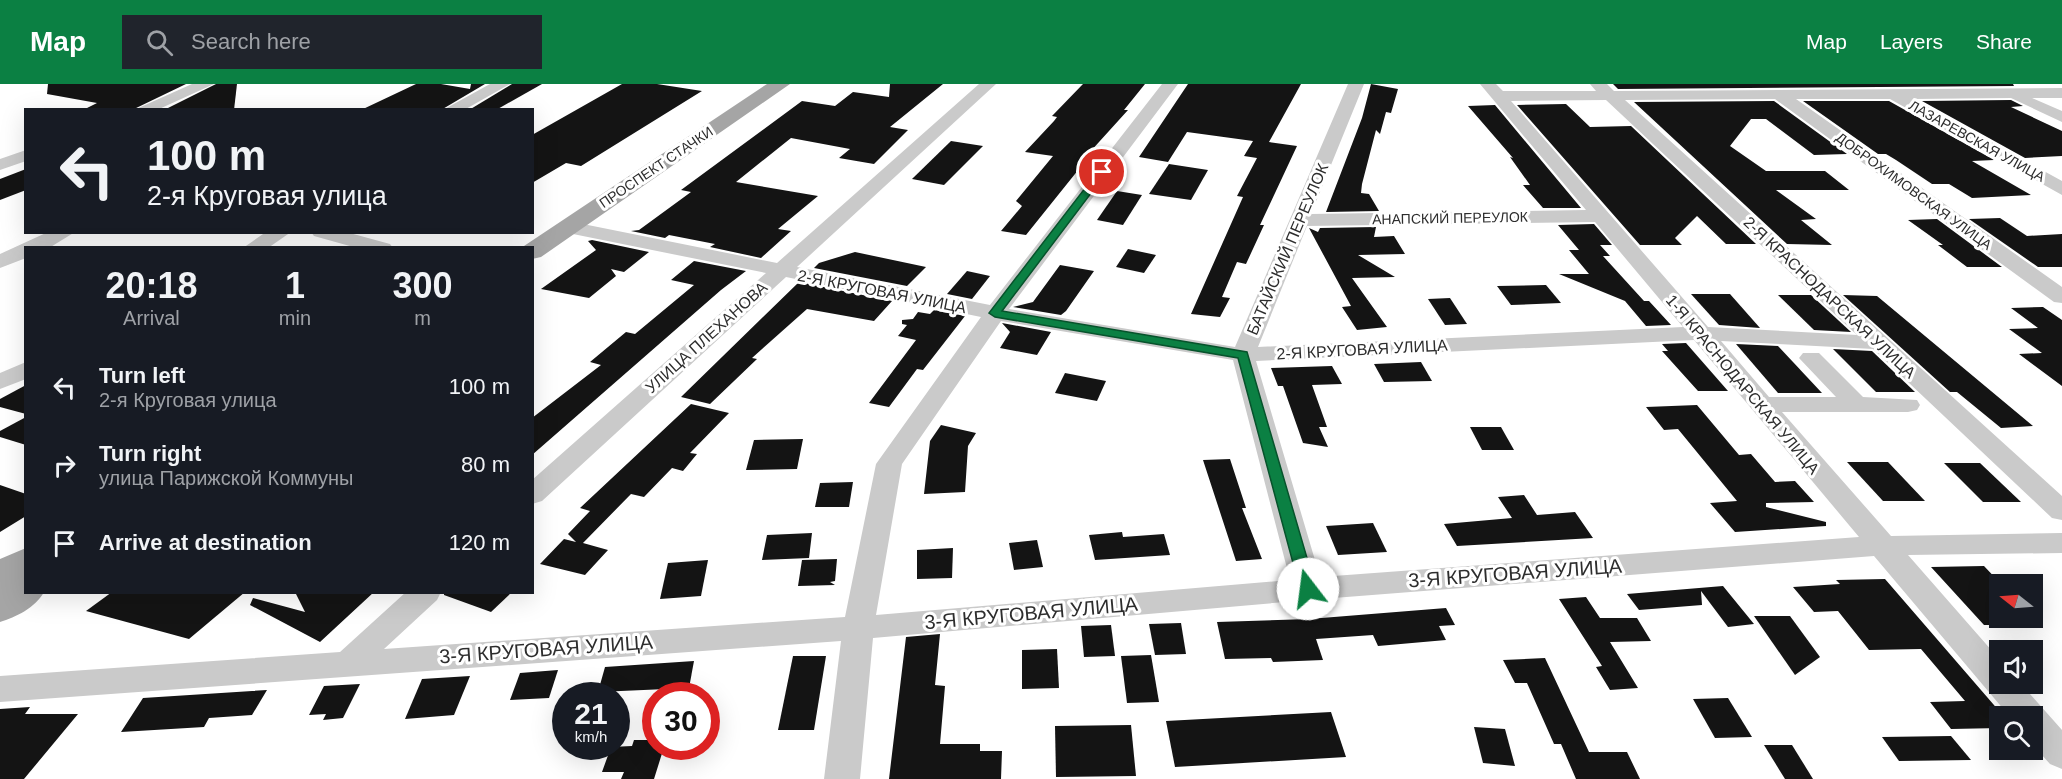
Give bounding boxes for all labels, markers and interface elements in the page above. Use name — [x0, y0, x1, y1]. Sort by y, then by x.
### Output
search box — [122, 15, 542, 69]
text: Map — [30, 26, 86, 57]
icon: search — [143, 26, 176, 59]
text: Search here — [191, 29, 311, 54]
text: Map — [1806, 30, 1847, 53]
text: Layers — [1880, 30, 1943, 53]
text: Share — [1976, 30, 2032, 53]
street label: ЛАЗАРЕВСКАЯ УЛИЦА — [1906, 97, 2048, 185]
street label: ПРОСПЕКТ СТАЧКИ — [596, 123, 716, 211]
street label: ДОБРОХИМОВСКАЯ УЛИЦА — [1833, 129, 1996, 253]
icon: left — [48, 132, 126, 210]
text: 100 m — [147, 132, 266, 179]
pin — [1076, 146, 1127, 197]
icon: arrive — [1085, 155, 1118, 188]
street label: БАТАЙСКИЙ ПЕРЕУЛОК — [1243, 160, 1332, 338]
text: 2-я Круговая улица — [147, 181, 387, 211]
street label: АНАПСКИЙ ПЕРЕУЛОК — [1372, 208, 1529, 227]
street label: 2-Я КРАСНОДАРСКАЯ УЛИЦА — [1740, 213, 1919, 382]
text: 20:18 — [105, 265, 197, 306]
text: 1 — [285, 265, 305, 306]
text: 300 — [392, 265, 453, 306]
street label: 2-Я КРУГОВАЯ УЛИЦА — [796, 267, 968, 316]
street label: УЛИЦА ПЛЕХАНОВА — [642, 278, 771, 396]
street label: 1-Я КРАСНОДАРСКАЯ УЛИЦА — [1663, 291, 1823, 478]
text: Arrival — [123, 307, 180, 329]
text: min — [279, 307, 311, 329]
text: m — [414, 307, 431, 329]
street label: 2-Я КРУГОВАЯ УЛИЦА — [1276, 337, 1448, 362]
text: Turn left — [99, 363, 185, 388]
icon: left — [48, 371, 81, 404]
text: 100 m — [449, 374, 510, 399]
text: 2-я Круговая улица — [99, 389, 277, 411]
text: Turn right — [99, 441, 201, 466]
icon: right — [48, 449, 81, 482]
text: 80 m — [461, 452, 510, 477]
text: улица Парижской Коммуны — [99, 467, 353, 489]
icon: arrive — [48, 527, 81, 560]
text: Arrive at destination — [99, 530, 312, 555]
text: 120 m — [449, 530, 510, 555]
street label: 3-Я КРУГОВАЯ УЛИЦА — [1407, 555, 1623, 591]
position arrow — [1276, 557, 1340, 621]
north arrow — [1989, 574, 2043, 628]
map controls — [1989, 574, 2043, 760]
street label: 3-Я КРУГОВАЯ УЛИЦА — [923, 593, 1139, 633]
street label: 3-Я КРУГОВАЯ УЛИЦА — [438, 631, 654, 667]
button: sound — [1989, 640, 2043, 694]
speed limit sign: 30 — [642, 682, 720, 760]
text: 21 — [574, 697, 608, 730]
button: search — [1989, 706, 2043, 760]
text: km/h — [575, 728, 607, 745]

